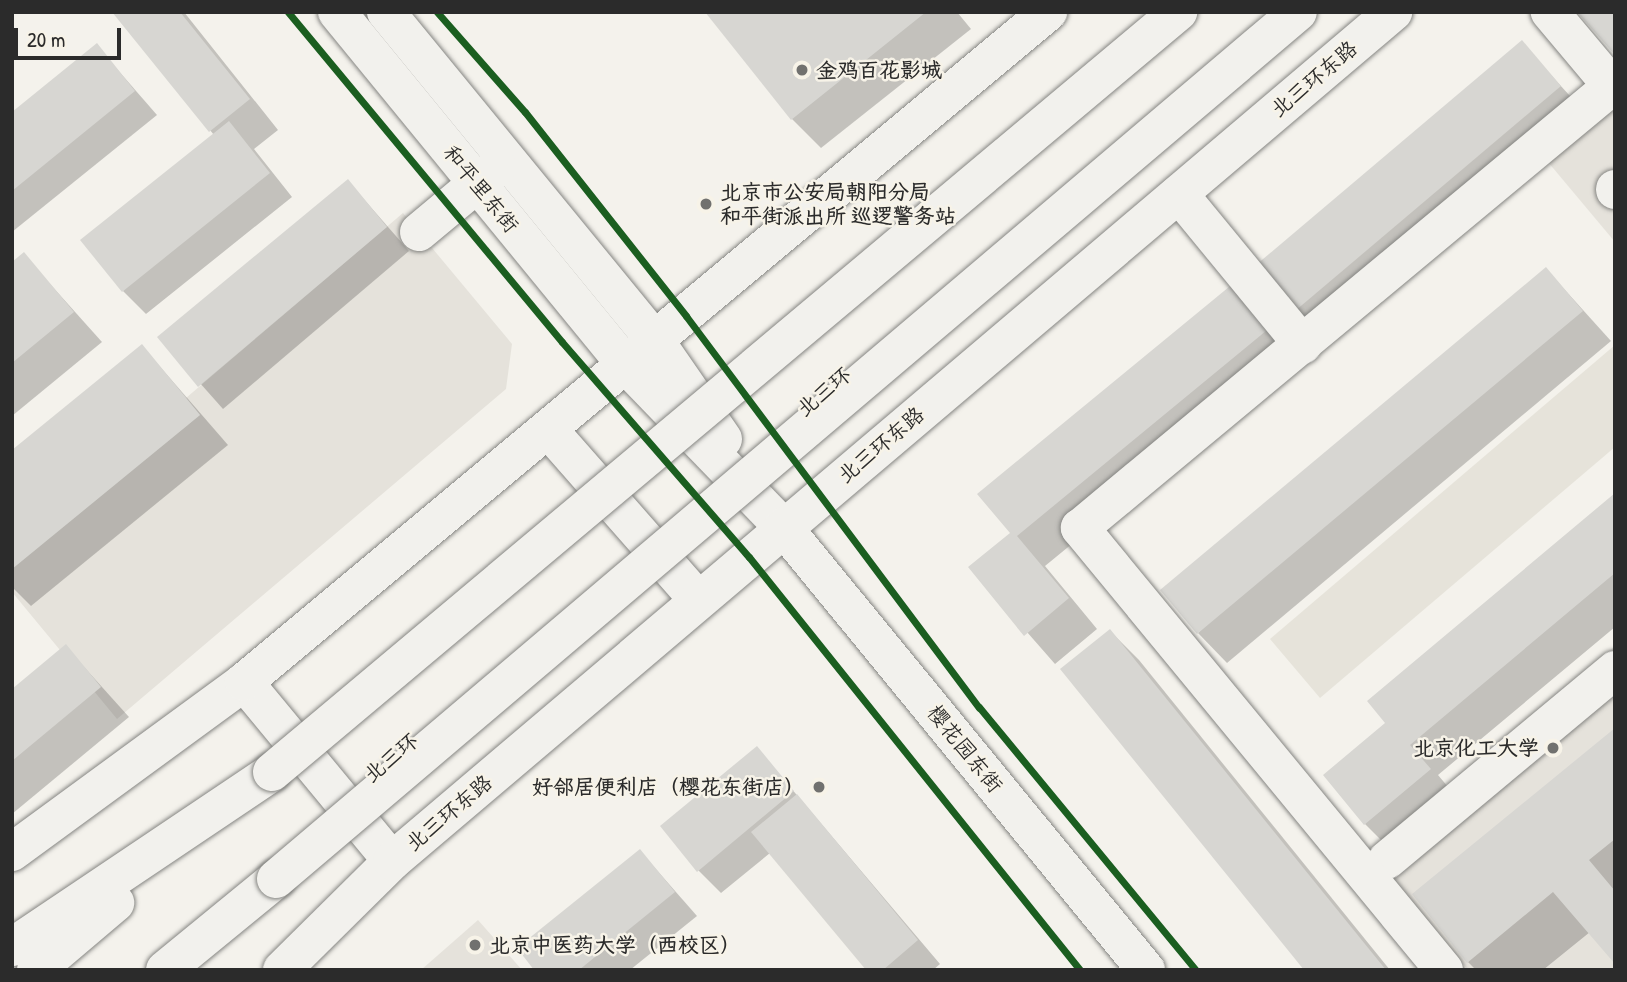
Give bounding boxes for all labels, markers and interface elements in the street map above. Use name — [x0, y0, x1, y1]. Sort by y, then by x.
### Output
scale bar — [18, 14, 124, 58]
text: 20 m — [27, 25, 65, 54]
street label: 北三环东路 — [1266, 36, 1362, 122]
place label: 金鸡百花影城 — [816, 57, 942, 83]
marker: 金鸡百花影城 — [794, 62, 810, 78]
street label: 和平里东街 — [438, 140, 524, 238]
place label: 北京市公安局朝阳分局 和平街派出所 巡逻警务站 — [720, 179, 956, 229]
marker: 北京市公安局朝阳分局 和平街派出所 巡逻警务站 — [698, 196, 714, 212]
street label: 北三环 — [792, 362, 856, 422]
street label: 北三环东路 — [833, 402, 929, 488]
street label: 樱花园东街 — [922, 700, 1008, 798]
street label: 北三环 — [359, 728, 423, 788]
place label: 北京化工大学 — [1413, 735, 1539, 761]
marker: 北京化工大学 — [1545, 740, 1561, 756]
street label: 北三环东路 — [401, 770, 497, 856]
place label: 好邻居便利店（樱花东街店） — [532, 774, 805, 800]
marker: 好邻居便利店（樱花东街店） — [811, 779, 827, 795]
place label: 北京中医药大学（西校区） — [489, 932, 741, 958]
marker: 北京中医药大学（西校区） — [467, 937, 483, 953]

